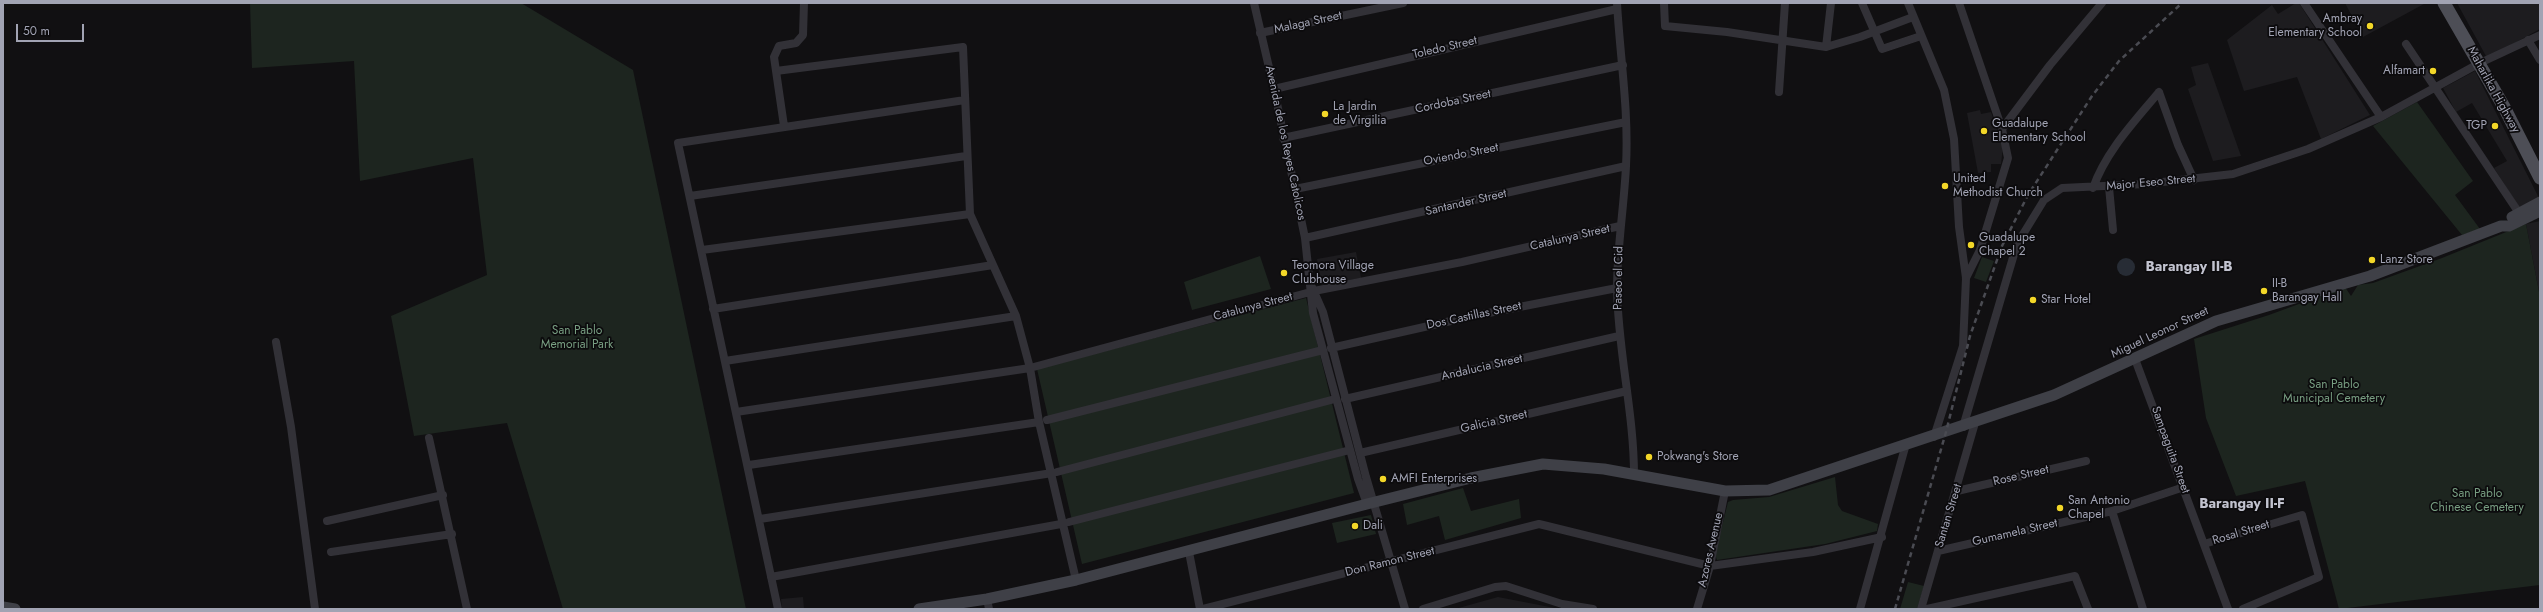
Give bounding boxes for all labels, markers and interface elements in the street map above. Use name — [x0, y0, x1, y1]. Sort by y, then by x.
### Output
street label: Malaga Street — [1273, 9, 1343, 37]
place label: Ambray Elementary School — [2268, 12, 2362, 40]
scale bar — [18, 16, 86, 42]
marker: Ambray Elementary School — [2365, 21, 2375, 31]
text: 50 m — [23, 22, 50, 40]
street label: Toledo Street — [1411, 34, 1479, 62]
street label: Maharlika Highway — [2463, 44, 2523, 136]
street label: Avenida de los Reyes Catolicos — [1262, 64, 1308, 222]
place label: Alfamart — [2383, 64, 2425, 78]
marker: Alfamart — [2428, 66, 2438, 76]
street label: Cordoba Street — [1414, 87, 1492, 117]
place label: La Jardin de Virgilia — [1333, 100, 1386, 128]
marker: La Jardin de Virgilia — [1320, 109, 1330, 119]
place label: Guadalupe Elementary School — [1992, 117, 2086, 145]
place label: TGP — [2466, 119, 2487, 133]
marker: TGP — [2490, 121, 2500, 131]
marker: Guadalupe Elementary School — [1979, 126, 1989, 136]
street label: Oviendo Street — [1422, 141, 1500, 169]
place label: United Methodist Church — [1953, 172, 2043, 200]
street label: Major Eseo Street — [2106, 172, 2196, 194]
marker: United Methodist Church — [1940, 181, 1950, 191]
street label: Santander Street — [1424, 187, 1508, 219]
street label: Catalunya Street — [1529, 222, 1611, 254]
place label: Guadalupe Chapel 2 — [1979, 231, 2035, 259]
marker: Guadalupe Chapel 2 — [1966, 240, 1976, 250]
street label: Paseo el Cid — [1611, 246, 1627, 310]
place label: Lanz Store — [2380, 253, 2433, 267]
marker: Lanz Store — [2367, 255, 2377, 265]
place label: Teomora Village Clubhouse — [1292, 259, 1374, 287]
district label: Barangay II-B — [2145, 260, 2233, 276]
marker: Teomora Village Clubhouse — [1279, 268, 1289, 278]
place label: II-B Barangay Hall — [2272, 277, 2342, 305]
marker: II-B Barangay Hall — [2259, 286, 2269, 296]
street label: Catalunya Street — [1212, 290, 1294, 324]
place label: Star Hotel — [2041, 293, 2091, 307]
marker: Star Hotel — [2028, 295, 2038, 305]
street label: Dos Castillas Street — [1425, 299, 1523, 333]
street label: Miguel Leonor Street — [2109, 304, 2211, 362]
park label: San Pablo Memorial Park — [541, 324, 613, 352]
street label: Andalucia Street — [1440, 352, 1524, 384]
park label: San Pablo Municipal Cemetery — [2283, 378, 2385, 406]
street label: Sampaguita Street — [2148, 405, 2192, 495]
street label: Galicia Street — [1459, 407, 1529, 437]
place label: Pokwang's Store — [1657, 450, 1739, 464]
marker: Pokwang's Store — [1644, 452, 1654, 462]
street label: Rose Street — [1992, 463, 2050, 489]
place label: AMFI Enterprises — [1391, 472, 1477, 486]
marker: AMFI Enterprises — [1378, 474, 1388, 484]
street label: Santan Street — [1932, 482, 1966, 550]
park label: San Pablo Chinese Cemetery — [2430, 487, 2524, 515]
place label: San Antonio Chapel — [2068, 494, 2130, 522]
district label: Barangay II-F — [2199, 497, 2285, 513]
marker: San Antonio Chapel — [2055, 503, 2065, 513]
street label: Azores Avenue — [1695, 511, 1727, 589]
street label: Gumamela Street — [1971, 516, 2059, 550]
street label: Rosal Street — [2211, 518, 2271, 548]
place label: Dali — [1363, 519, 1383, 533]
marker: Dali — [1350, 521, 1360, 531]
street label: Don Ramon Street — [1344, 544, 1436, 580]

